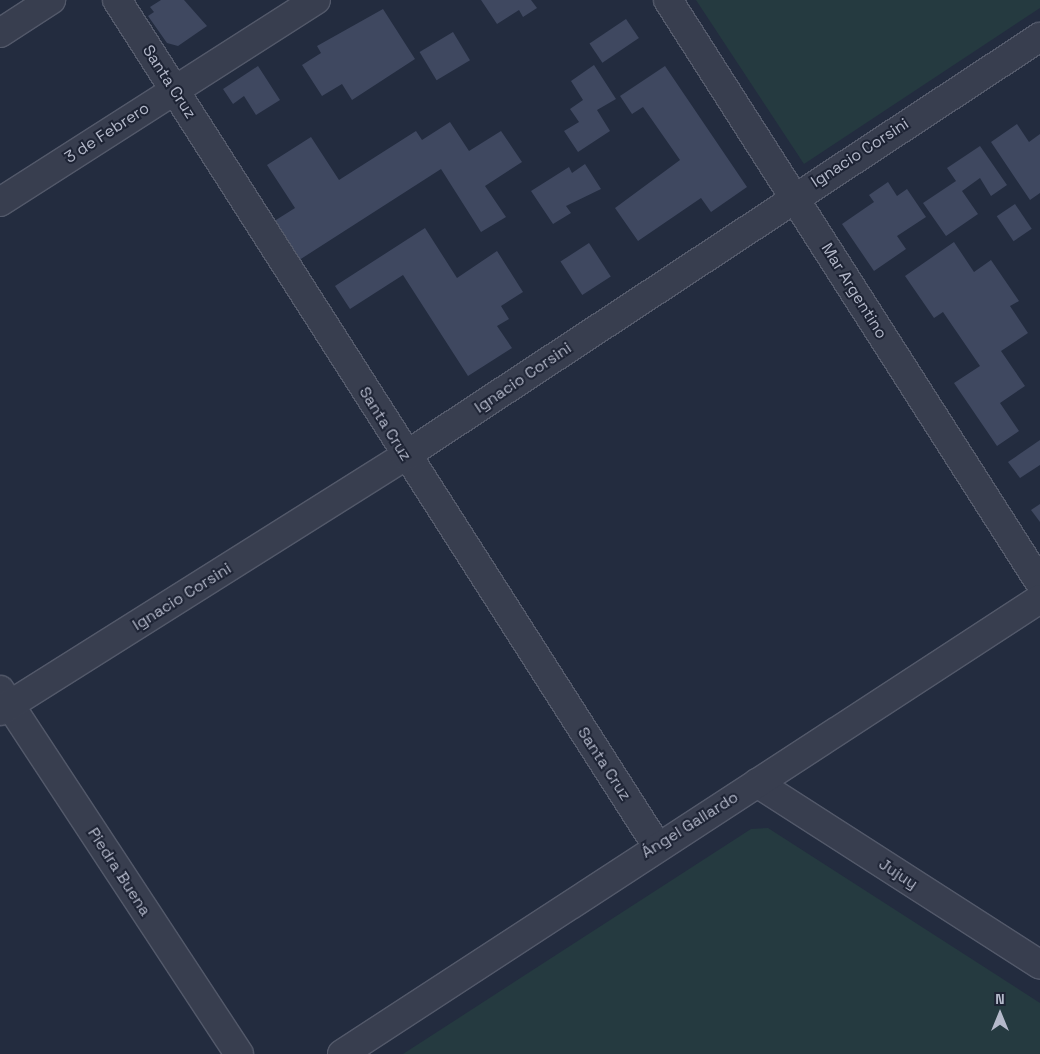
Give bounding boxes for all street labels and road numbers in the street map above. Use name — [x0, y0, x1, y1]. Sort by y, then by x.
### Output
street label: Santa Cruz — [138, 42, 200, 122]
street label: 3 de Febrero — [61, 99, 153, 167]
street label: Ignacio Corsini — [808, 114, 912, 192]
street label: Mar Argentino — [817, 240, 891, 342]
street label: Ignacio Corsini — [471, 339, 575, 417]
street label: Santa Cruz — [355, 383, 415, 465]
street label: Ignacio Corsini — [129, 559, 235, 635]
street label: Santa Cruz — [573, 724, 635, 804]
street label: Ángel Gallardo — [638, 788, 742, 862]
street label: Piedra Buena — [83, 824, 155, 920]
street label: Jujuy — [875, 854, 921, 894]

